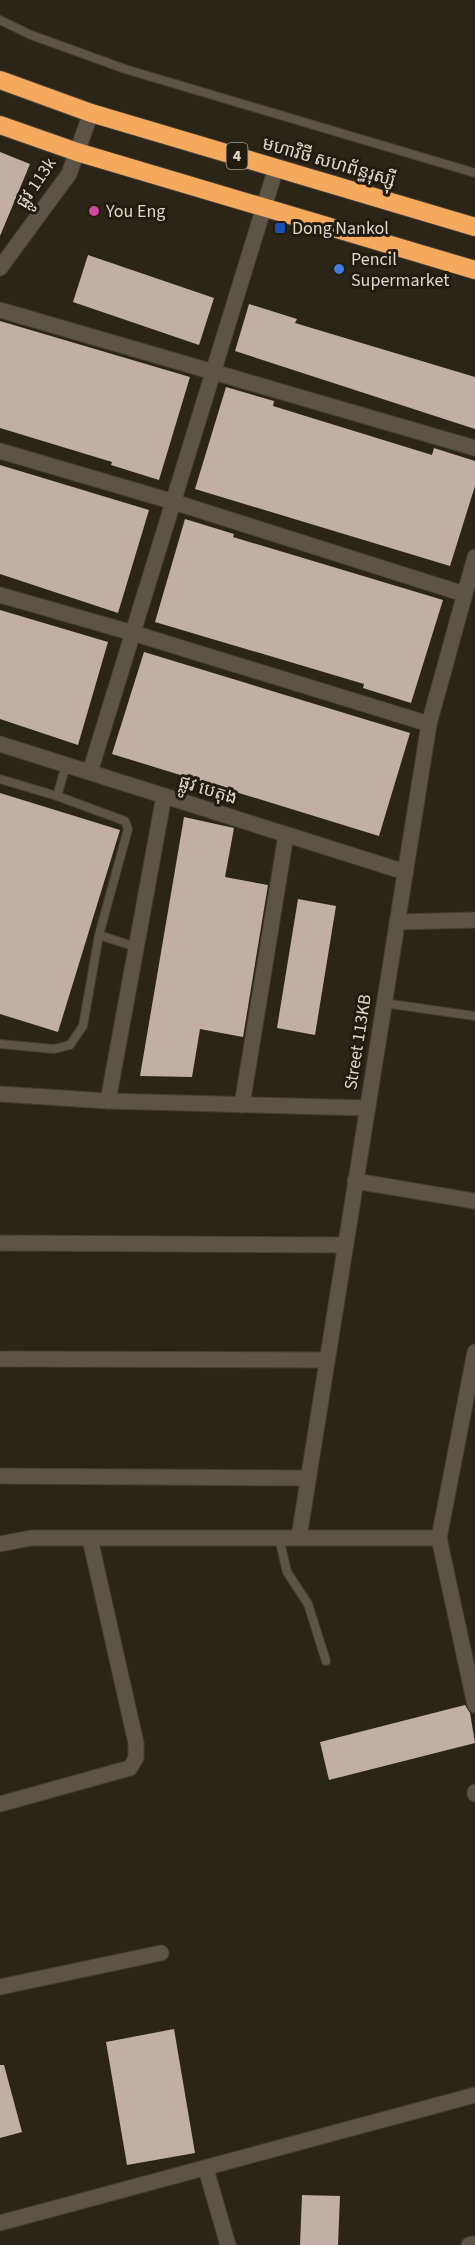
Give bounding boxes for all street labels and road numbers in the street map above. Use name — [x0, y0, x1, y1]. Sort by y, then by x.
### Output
street label: មហាវិថី សហព័ន្ធរុស្ស៊ី — [258, 131, 399, 197]
road number: 4 — [226, 143, 248, 169]
street label: ផ្លូវ 113k — [10, 152, 65, 215]
street label: ផ្លូវ បេតុង — [175, 769, 241, 814]
street label: Street 113KB — [338, 992, 378, 1092]

